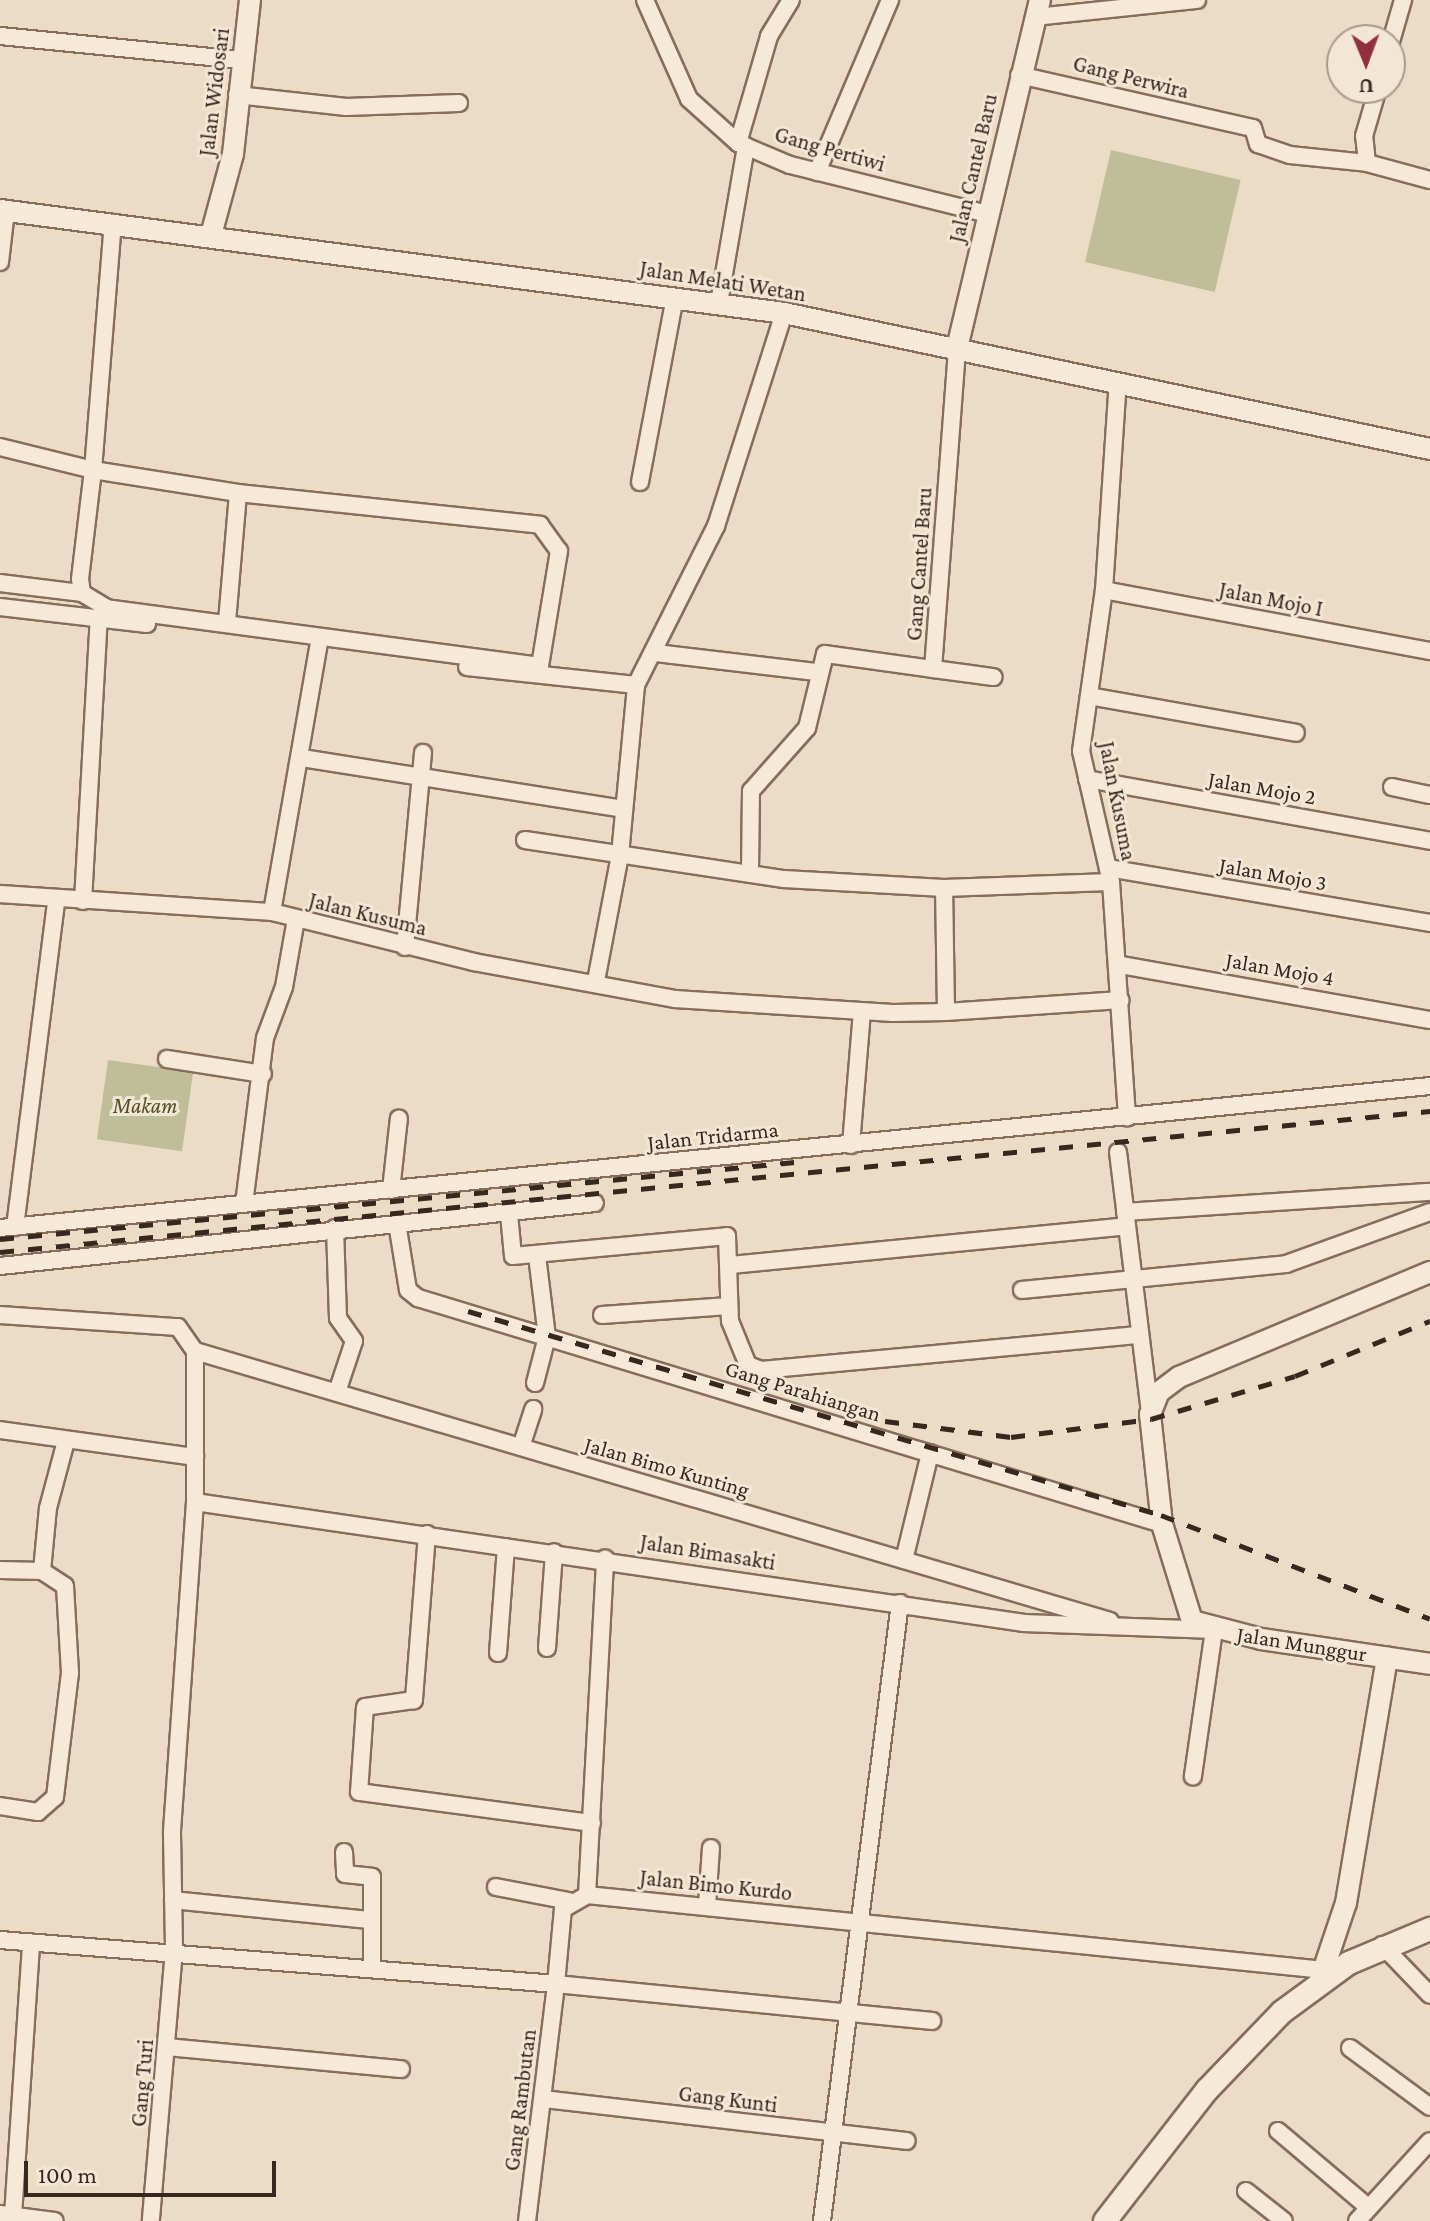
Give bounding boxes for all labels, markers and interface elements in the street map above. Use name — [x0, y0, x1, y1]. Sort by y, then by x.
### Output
north arrow — [1326, 24, 1406, 104]
street label: Jalan Widosari — [193, 26, 235, 158]
street label: Gang Perwira — [1070, 50, 1192, 104]
text: U — [1359, 74, 1374, 99]
street label: Jalan Cantel Baru — [943, 91, 1003, 245]
street label: Gang Pertiwi — [772, 121, 888, 177]
street label: Jalan Melati Wetan — [638, 255, 808, 307]
street label: Gang Cantel Baru — [900, 486, 938, 642]
street label: Jalan Mojo I — [1217, 576, 1325, 622]
street label: Jalan Kusuma — [1094, 739, 1142, 863]
street label: Jalan Mojo 2 — [1206, 766, 1318, 810]
street label: Jalan Mojo 3 — [1217, 852, 1329, 896]
street label: Jalan Kusuma — [306, 887, 430, 941]
street label: Jalan Mojo 4 — [1224, 946, 1336, 992]
park label: Makam — [113, 1093, 177, 1119]
street label: Jalan Tridarma — [646, 1116, 780, 1156]
street label: Gang Parahiangan — [722, 1355, 884, 1427]
street label: Jalan Bimo Kunting — [581, 1431, 753, 1503]
street label: Jalan Bimasakti — [638, 1528, 778, 1576]
street label: Jalan Munggur — [1235, 1621, 1369, 1667]
street label: Jalan Bimo Kurdo — [639, 1864, 793, 1906]
street label: Gang Rambutan — [498, 2028, 542, 2172]
street label: Gang Turi — [125, 2038, 159, 2128]
street label: Gang Kunti — [677, 2080, 779, 2118]
scale bar — [28, 2145, 280, 2195]
text: 100 m — [38, 2161, 97, 2188]

